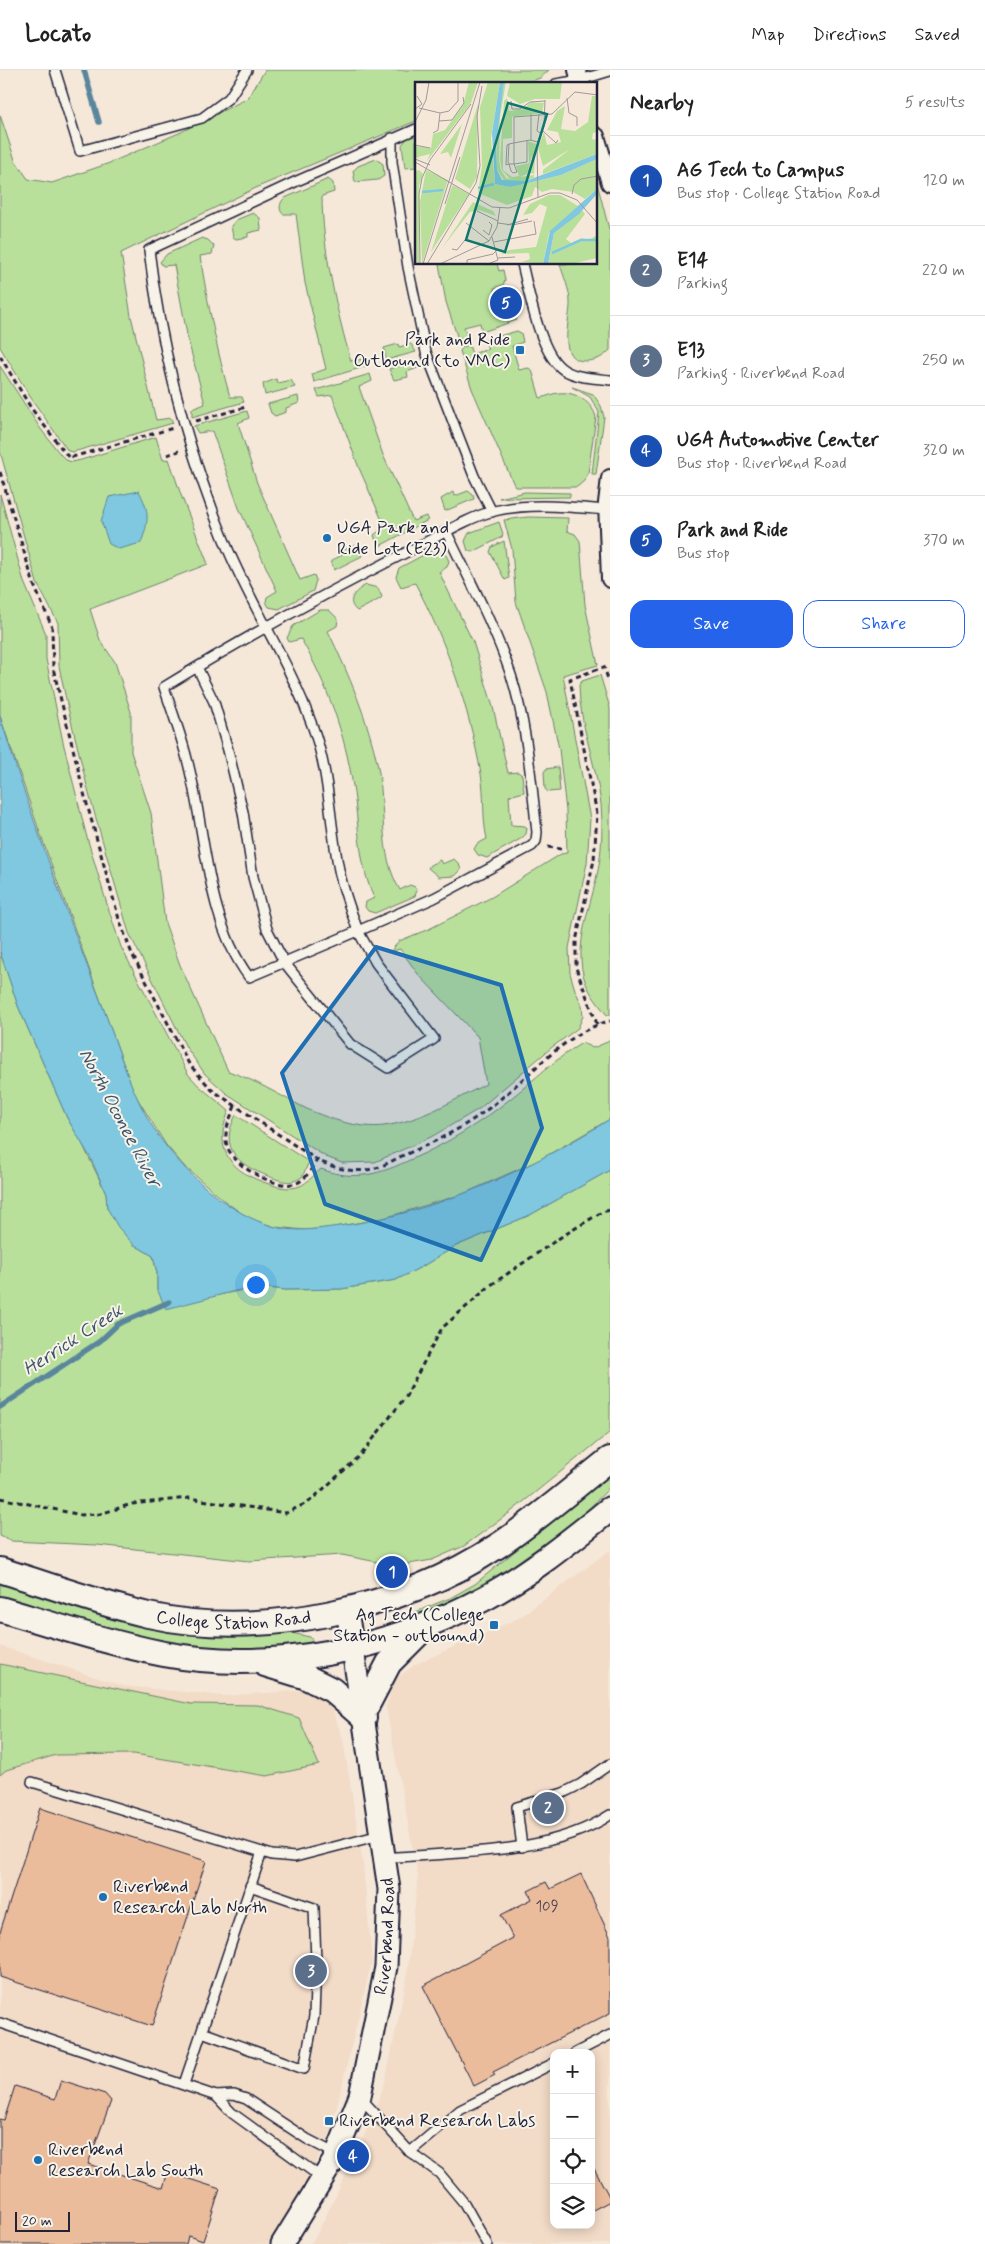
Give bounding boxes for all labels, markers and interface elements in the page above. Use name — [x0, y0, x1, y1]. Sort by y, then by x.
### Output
text: Locato — [25, 19, 91, 50]
text: Map — [752, 23, 785, 47]
text: Directions — [813, 23, 887, 47]
text: Saved — [915, 23, 960, 47]
inset map — [415, 82, 598, 265]
text: Nearby — [630, 89, 694, 117]
text: 5 results — [905, 92, 965, 113]
text: AG Tech to Campus — [677, 158, 844, 183]
text: 1 — [642, 170, 650, 191]
text: 120 m — [923, 170, 965, 191]
text: Bus stop · College Station Road — [677, 183, 880, 204]
text: E14 — [677, 248, 708, 273]
text: 2 — [642, 260, 650, 281]
text: 220 m — [922, 260, 965, 281]
text: Parking — [677, 273, 728, 294]
pin: 5 — [490, 284, 522, 322]
place label: Park and Ride Outbound (to VMC) — [353, 328, 511, 373]
text: E13 — [677, 338, 705, 363]
marker: Park and Ride Outbound (to VMC) — [514, 344, 526, 356]
text: 3 — [642, 350, 650, 371]
text: 250 m — [922, 350, 965, 371]
text: Parking · Riverbend Road — [677, 363, 845, 384]
text: UGA Automotive Center — [677, 428, 879, 453]
text: 4 — [641, 440, 651, 461]
text: 320 m — [923, 440, 965, 461]
text: Bus stop · Riverbend Road — [677, 453, 847, 474]
place label: UGA Park and Ride Lot (E23) — [337, 516, 449, 561]
text: Park and Ride — [677, 518, 788, 543]
text: 5 — [641, 530, 651, 551]
text: 370 m — [923, 530, 965, 551]
marker: UGA Park and Ride Lot (E23) — [321, 532, 333, 544]
text: Bus stop — [677, 543, 730, 564]
button: Save — [630, 600, 793, 648]
button: Share — [803, 600, 965, 648]
water label: North Oconee River — [73, 1044, 169, 1194]
your location — [243, 1272, 269, 1298]
water label: Herrick Creek — [18, 1298, 129, 1382]
pin: 1 — [376, 1553, 408, 1591]
place label: Ag Tech (College Station - outbound) — [333, 1603, 485, 1648]
street label: College Station Road — [154, 1605, 313, 1636]
marker: Ag Tech (College Station - outbound) — [488, 1619, 500, 1631]
pin: 2 — [532, 1789, 564, 1827]
place label: Riverbend Research Lab North — [113, 1875, 267, 1920]
street label: Riverbend Road — [369, 1876, 401, 1997]
marker: Riverbend Research Lab North — [97, 1891, 109, 1903]
house number: 109 — [535, 1897, 559, 1917]
pin: 3 — [295, 1952, 327, 1990]
map controls — [550, 2049, 595, 2229]
button: + — [550, 2049, 595, 2094]
button: − — [550, 2094, 595, 2139]
place label: Riverbend Research Labs — [339, 2109, 535, 2133]
marker: Riverbend Research Labs — [323, 2115, 335, 2127]
pin: 4 — [337, 2137, 369, 2175]
place label: Riverbend Research Lab South — [48, 2138, 204, 2183]
button: locate — [550, 2139, 595, 2184]
marker: Riverbend Research Lab South — [32, 2154, 44, 2166]
button: layers — [550, 2184, 595, 2229]
scale bar — [15, 2209, 70, 2232]
text: 20 m — [22, 2212, 52, 2230]

